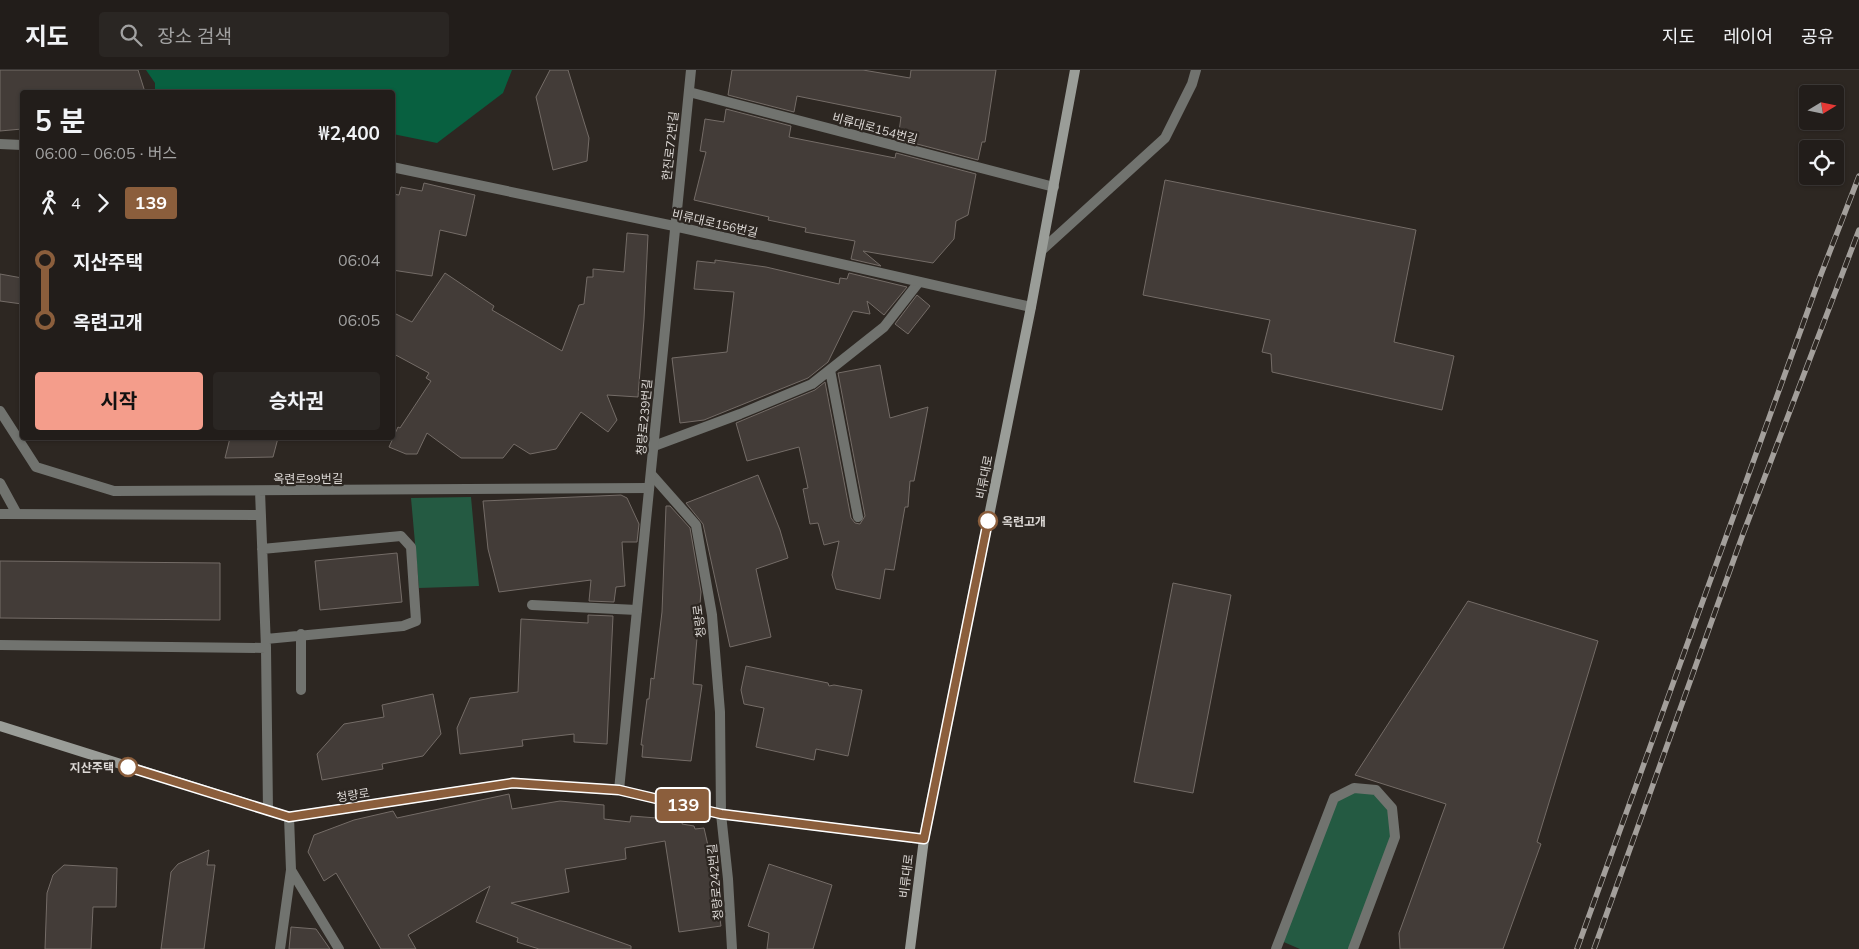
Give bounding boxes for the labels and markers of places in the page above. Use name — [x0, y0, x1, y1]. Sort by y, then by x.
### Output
marker: 옥련고개 — [978, 511, 998, 531]
place label: 옥련고개 — [1002, 514, 1046, 529]
marker: 지산주택 — [118, 757, 138, 777]
place label: 지산주택 — [70, 760, 114, 775]

